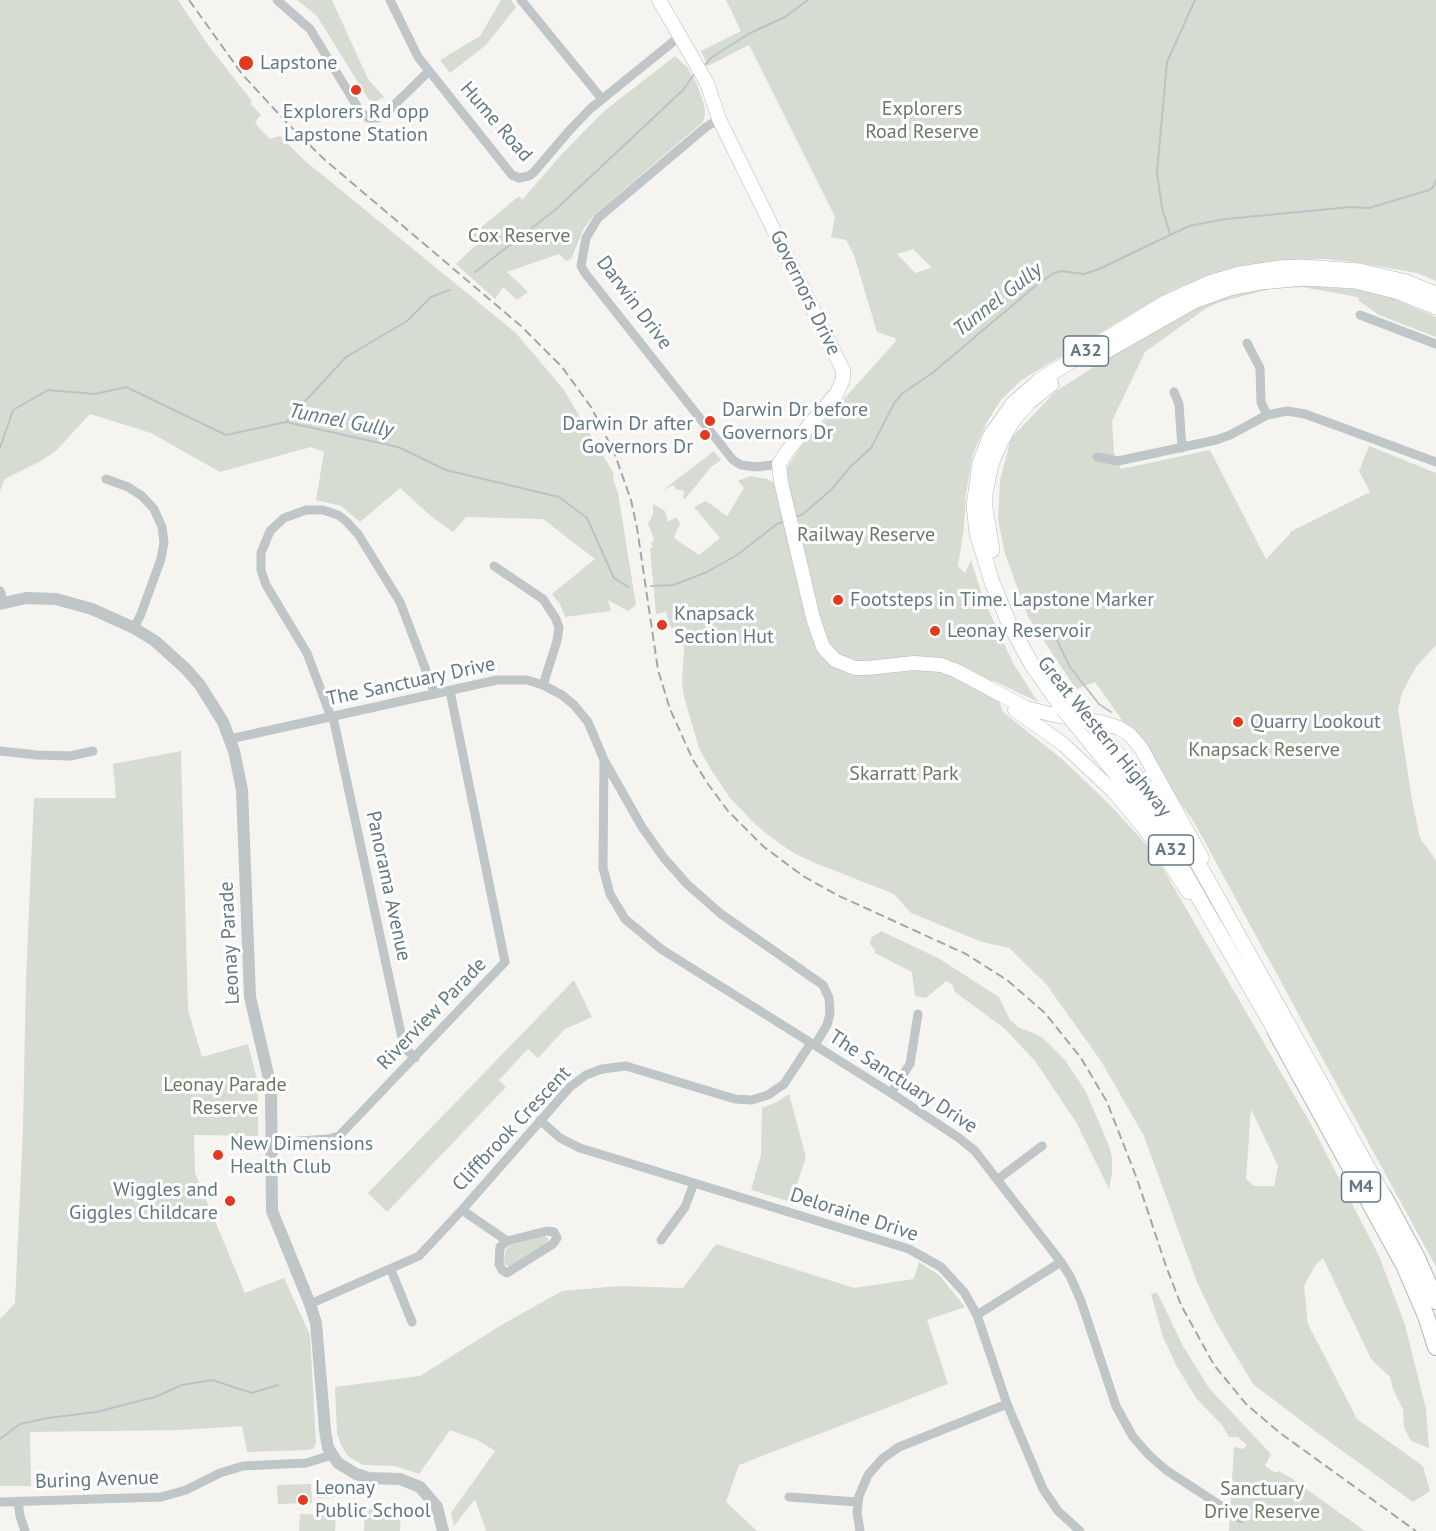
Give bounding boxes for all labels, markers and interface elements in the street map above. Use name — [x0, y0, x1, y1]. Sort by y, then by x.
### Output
place label: Lapstone — [260, 51, 337, 75]
marker: Lapstone — [237, 54, 255, 72]
street label: Hume Road — [455, 77, 537, 167]
marker: Explorers Rd opp Lapstone Station — [349, 83, 363, 97]
park label: Explorers Road Reserve — [865, 97, 979, 144]
place label: Explorers Rd opp Lapstone Station — [283, 100, 429, 147]
park label: Cox Reserve — [468, 224, 570, 248]
street label: Governors Drive — [764, 227, 846, 359]
street label: Darwin Drive — [591, 251, 677, 355]
water label: Tunnel Gully — [948, 257, 1048, 343]
road number: A32 — [1064, 336, 1108, 366]
place label: Darwin Dr before Governors Dr — [722, 398, 868, 445]
water label: Tunnel Gully — [287, 399, 395, 443]
place label: Darwin Dr after Governors Dr — [562, 412, 693, 459]
marker: Darwin Dr before Governors Dr — [703, 414, 717, 428]
marker: Darwin Dr after Governors Dr — [698, 428, 712, 442]
park label: Railway Reserve — [797, 523, 935, 547]
place label: Footsteps in Time. Lapstone Marker — [850, 588, 1154, 612]
marker: Footsteps in Time. Lapstone Marker — [831, 593, 845, 607]
place label: Knapsack Section Hut — [674, 602, 774, 649]
marker: Knapsack Section Hut — [655, 618, 669, 632]
place label: Leonay Reservoir — [947, 619, 1091, 643]
marker: Leonay Reservoir — [928, 624, 942, 638]
street label: The Sanctuary Drive — [324, 652, 498, 712]
street label: Great Western Highway — [1032, 652, 1176, 822]
place label: Quarry Lookout — [1250, 710, 1381, 734]
marker: Quarry Lookout — [1231, 715, 1245, 729]
park label: Knapsack Reserve — [1188, 738, 1340, 762]
park label: Skarratt Park — [849, 762, 959, 786]
street label: Panorama Avenue — [360, 809, 416, 963]
road number: A32 — [1148, 835, 1194, 865]
street label: Leonay Parade — [215, 881, 245, 1005]
street label: Riverview Parade — [372, 953, 492, 1075]
street label: The Sanctuary Drive — [824, 1025, 982, 1139]
street label: Cliffbrook Crescent — [448, 1061, 576, 1197]
park label: Leonay Parade Reserve — [163, 1073, 287, 1120]
place label: New Dimensions Health Club — [230, 1132, 373, 1179]
marker: New Dimensions Health Club — [211, 1148, 225, 1162]
road number: M4 — [1342, 1172, 1380, 1202]
place label: Wiggles and Giggles Childcare — [69, 1178, 218, 1225]
street label: Deloraine Drive — [787, 1183, 921, 1247]
marker: Wiggles and Giggles Childcare — [223, 1194, 237, 1208]
street label: Buring Avenue — [35, 1466, 159, 1494]
place label: Leonay Public School — [315, 1476, 430, 1523]
park label: Sanctuary Drive Reserve — [1204, 1477, 1320, 1524]
marker: Leonay Public School — [296, 1493, 310, 1507]

